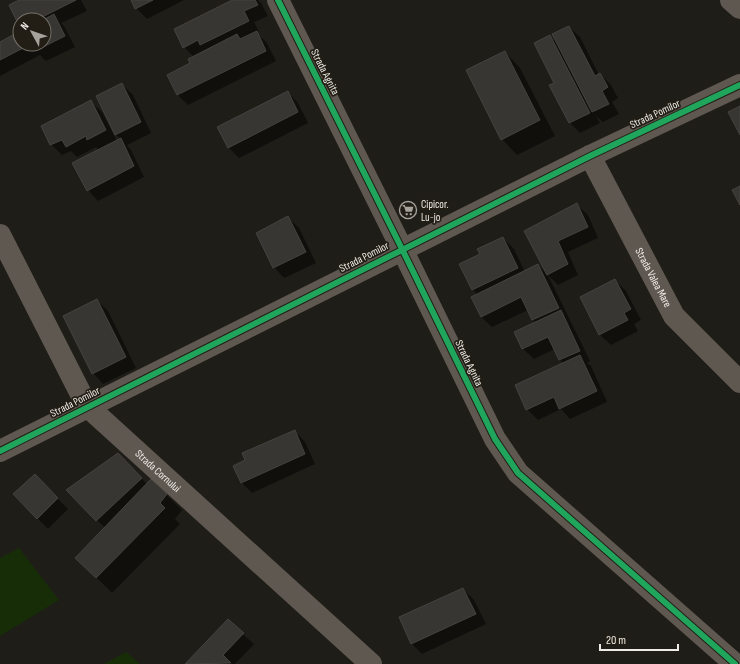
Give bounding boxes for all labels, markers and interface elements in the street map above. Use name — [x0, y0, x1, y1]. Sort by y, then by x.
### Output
north arrow — [12, 12, 52, 52]
text: N — [18, 19, 32, 32]
street label: Strada Agnita — [308, 47, 342, 97]
street label: Strada Pomilor — [628, 97, 682, 131]
place label: Cipicor. Lu-jo — [421, 198, 449, 224]
supermarket icon: Cipicor. Lu-jo — [398, 200, 418, 220]
street label: Strada Pomilor — [337, 239, 391, 275]
street label: Strada Valea Mare — [633, 245, 675, 309]
street label: Strada Agnita — [452, 338, 486, 388]
street label: Strada Pomilor — [48, 384, 102, 420]
street label: Strada Cornului — [133, 447, 184, 495]
scale bar — [600, 626, 678, 652]
text: 20 m — [606, 633, 626, 648]

